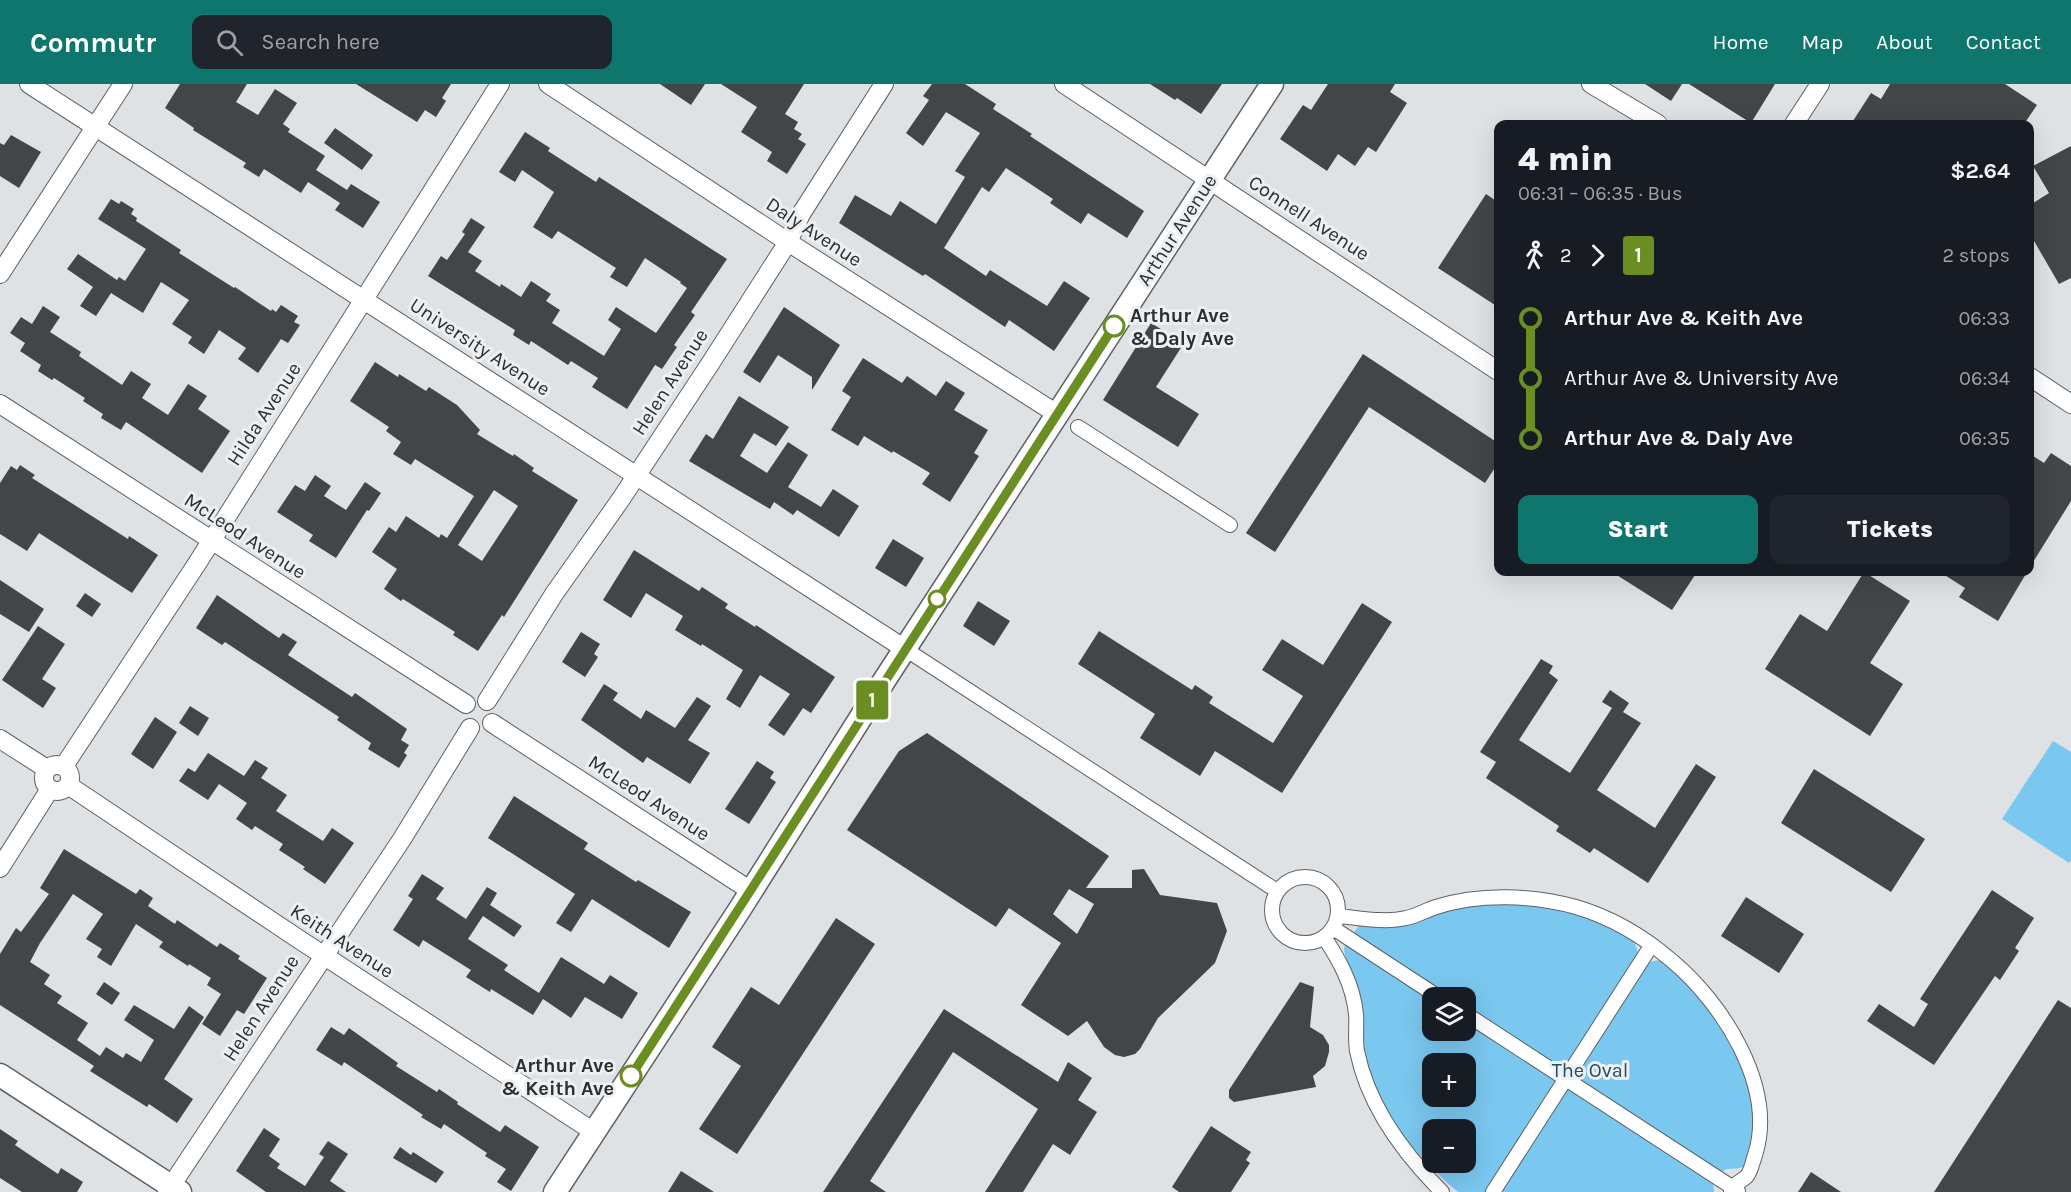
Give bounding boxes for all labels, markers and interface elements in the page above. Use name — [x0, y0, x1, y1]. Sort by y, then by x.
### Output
search box — [192, 15, 612, 69]
text: Commutr — [30, 26, 156, 59]
icon: search — [213, 26, 246, 59]
text: Search here — [261, 29, 380, 55]
text: Home — [1713, 30, 1769, 54]
text: Map — [1802, 30, 1843, 54]
text: About — [1876, 30, 1933, 54]
text: Contact — [1966, 30, 2041, 54]
text: 4 min — [1518, 140, 1613, 178]
text: $2.64 — [1950, 158, 2010, 184]
street label: Arthur Avenue — [1132, 170, 1222, 290]
street label: Connell Avenue — [1244, 170, 1374, 266]
text: 06:31 – 06:35 · Bus — [1518, 182, 1682, 205]
street label: Daly Avenue — [762, 192, 866, 272]
icon: walk — [1518, 239, 1551, 272]
icon: forward — [1581, 239, 1614, 272]
text: 1 — [1635, 243, 1642, 267]
text: 2 — [1560, 244, 1572, 267]
text: 2 stops — [1943, 244, 2010, 267]
street label: University Avenue — [406, 293, 554, 401]
place label: Arthur Ave & Daly Ave — [1130, 304, 1234, 350]
text: Arthur Ave & Keith Ave — [1564, 305, 1803, 331]
text: 06:33 — [1958, 307, 2010, 330]
marker: Arthur Ave & Daly Ave — [1103, 315, 1125, 337]
street label: Helen Avenue — [627, 325, 713, 439]
street label: Hilda Avenue — [222, 358, 306, 470]
text: Arthur Ave & University Ave — [1564, 365, 1839, 391]
text: 06:34 — [1959, 367, 2010, 390]
text: Arthur Ave & Daly Ave — [1564, 425, 1793, 451]
text: 06:35 — [1959, 427, 2010, 450]
street label: McLeod Avenue — [180, 488, 310, 584]
button: Start — [1518, 495, 1758, 564]
button: Tickets — [1770, 495, 2010, 564]
unlabelled marker — [928, 590, 946, 608]
line badge: 1 — [852, 680, 892, 720]
text: 1 — [868, 688, 876, 712]
street label: McLeod Avenue — [584, 750, 714, 846]
street label: Keith Avenue — [286, 899, 398, 983]
street label: Helen Avenue — [218, 951, 304, 1065]
map controls — [1422, 987, 1476, 1173]
button: layers — [1422, 987, 1476, 1041]
button: + — [1422, 1053, 1476, 1107]
place label: Arthur Ave & Keith Ave — [501, 1054, 614, 1100]
park label: The Oval — [1552, 1059, 1628, 1082]
marker: Arthur Ave & Keith Ave — [620, 1065, 642, 1087]
button: − — [1422, 1119, 1476, 1173]

